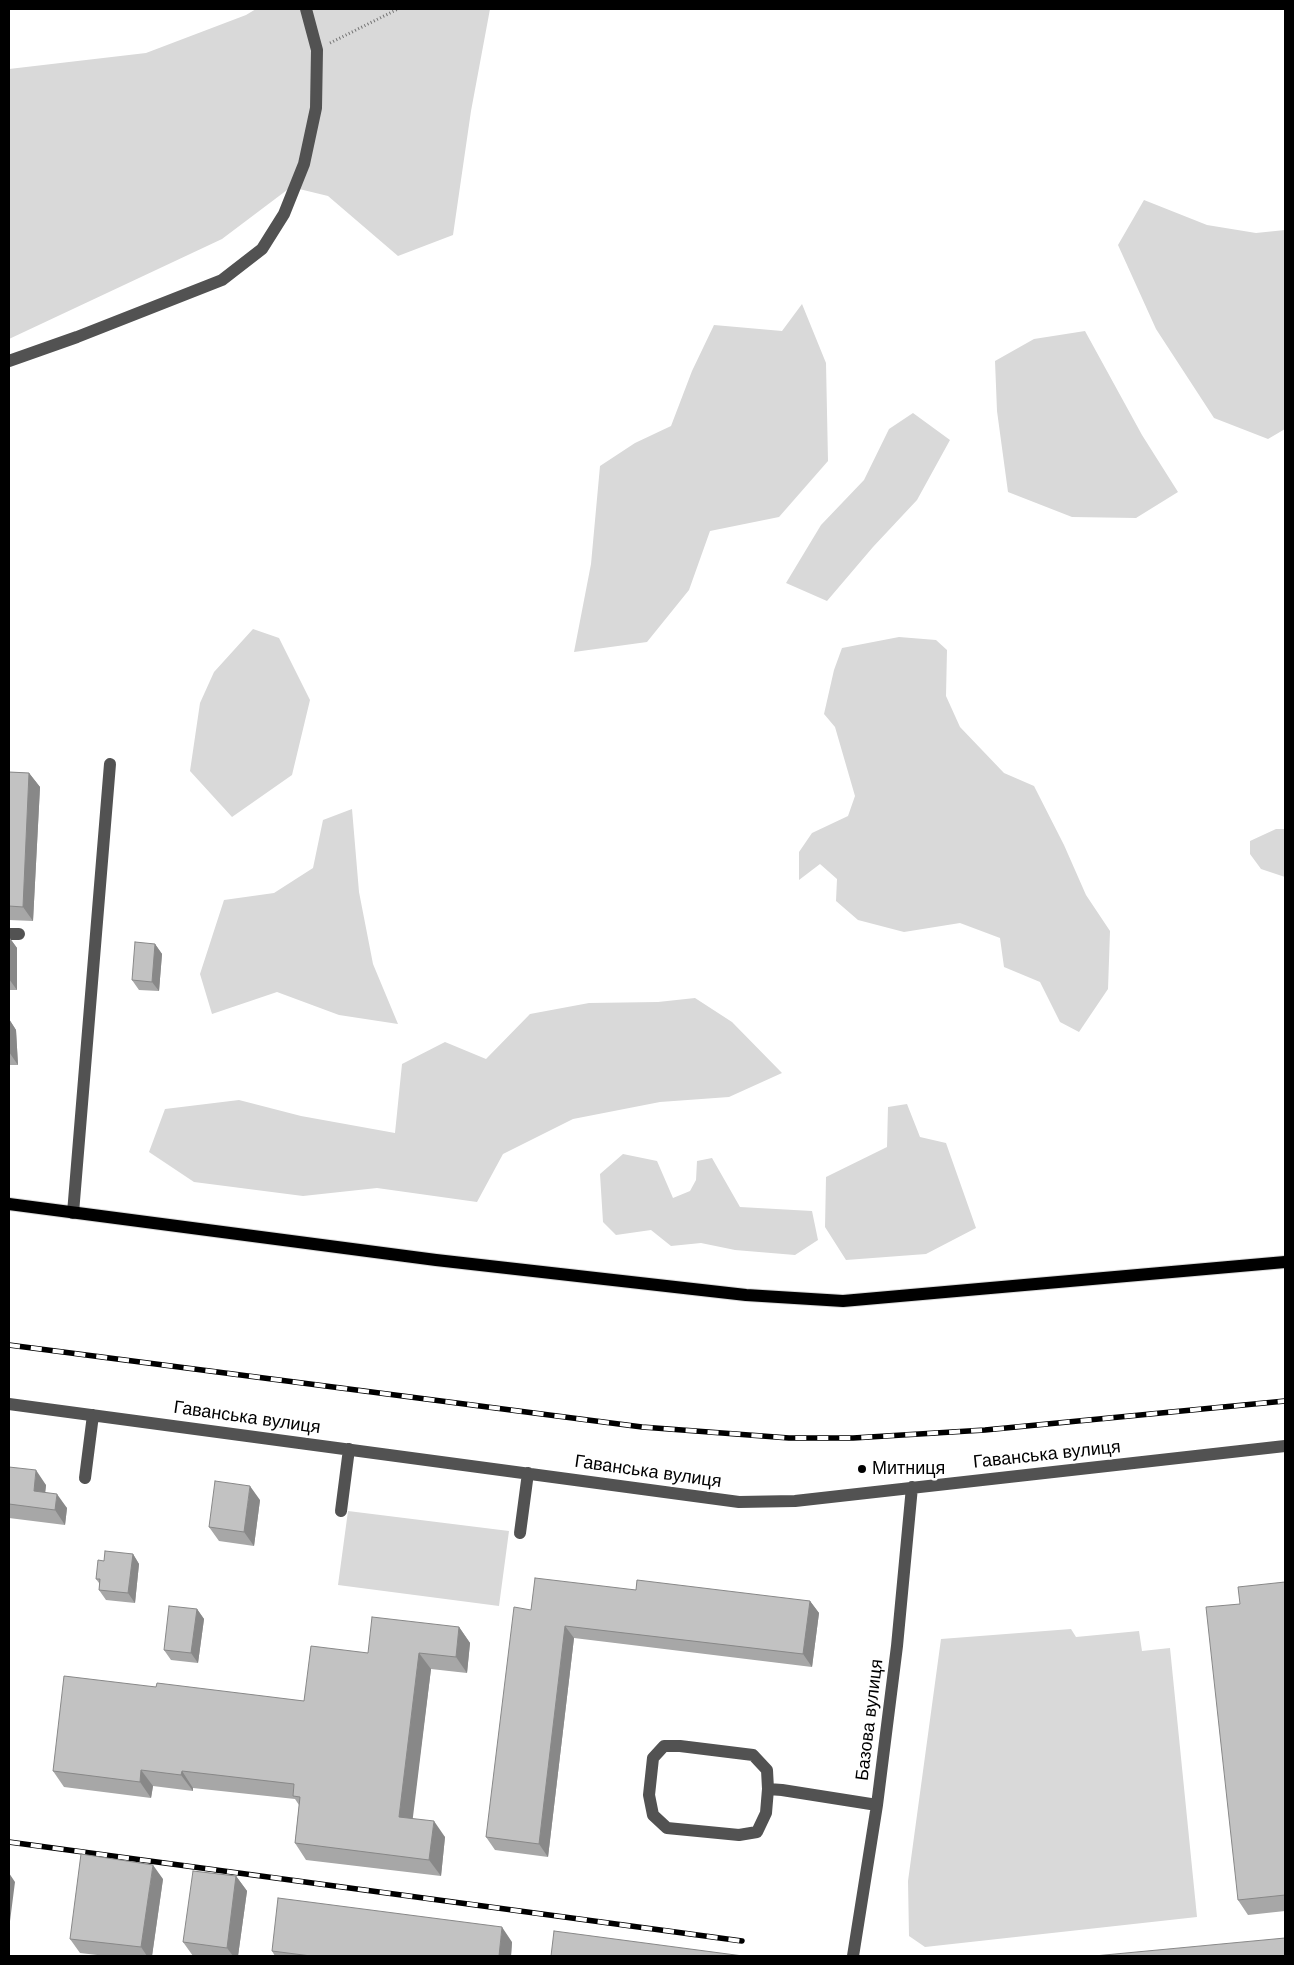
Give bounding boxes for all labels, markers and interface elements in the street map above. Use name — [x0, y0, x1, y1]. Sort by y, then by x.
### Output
street label: Гаванська вулиця — [172, 1397, 322, 1439]
street label: Гаванська вулиця — [972, 1437, 1122, 1473]
street label: Гаванська вулиця — [573, 1451, 723, 1493]
place label: Митниця — [872, 1458, 945, 1480]
marker: Митниця — [856, 1463, 868, 1475]
street label: Базова вулиця — [852, 1658, 888, 1782]

